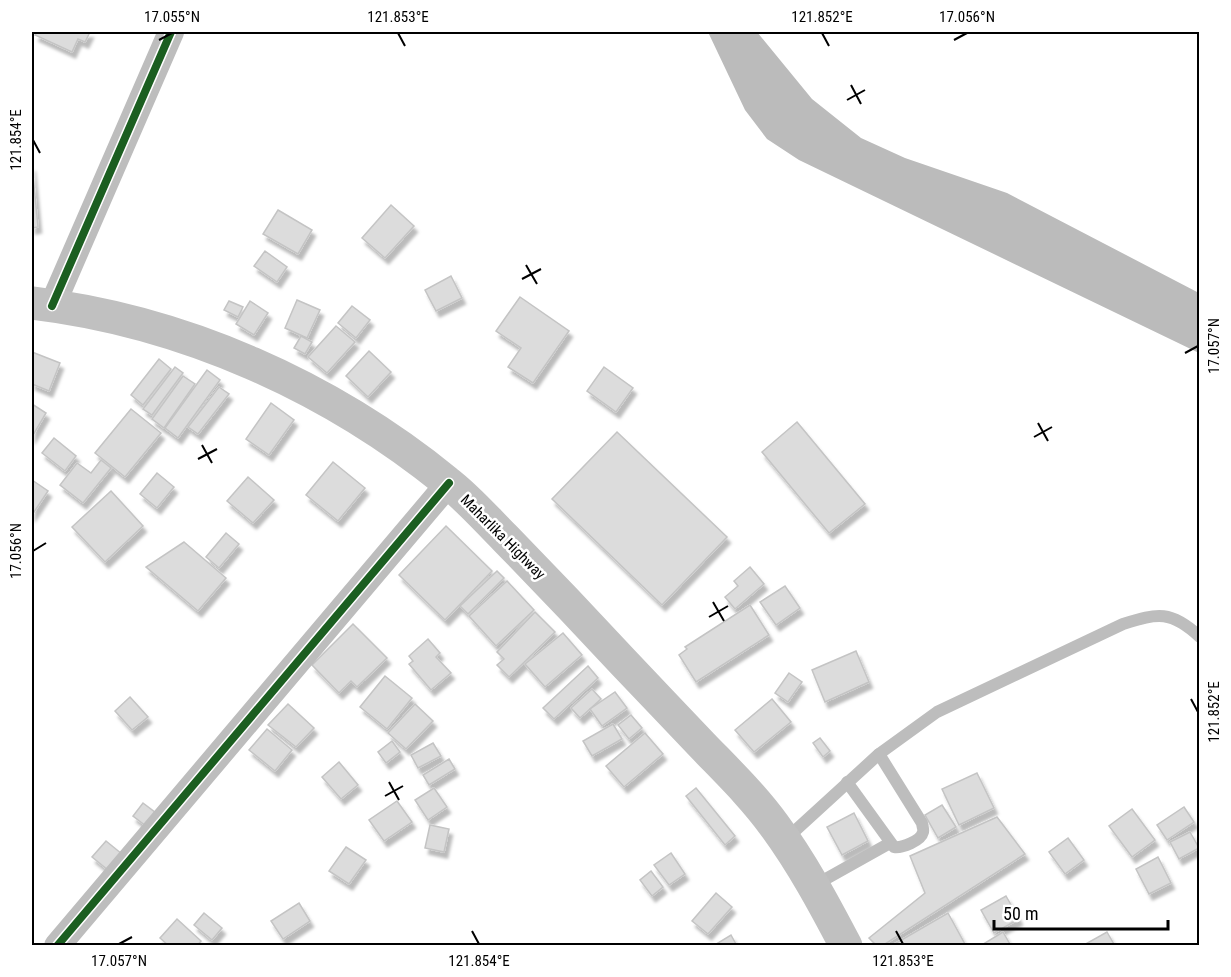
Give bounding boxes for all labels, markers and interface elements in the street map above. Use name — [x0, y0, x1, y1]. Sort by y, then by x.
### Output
text: 17.055°N — [144, 8, 200, 26]
text: 121.853°E — [367, 8, 429, 26]
text: 121.852°E — [791, 8, 853, 26]
text: 17.056°N — [939, 8, 995, 26]
text: 121.854°E — [7, 109, 25, 171]
text: 17.057°N — [1205, 318, 1223, 374]
street label: Maharlika Highway — [457, 491, 549, 583]
text: 17.056°N — [7, 523, 25, 579]
text: 121.852°E — [1205, 681, 1223, 743]
scale bar — [994, 893, 1168, 931]
text: 50 m — [1003, 903, 1038, 924]
text: 17.057°N — [91, 952, 147, 970]
text: 121.854°E — [448, 952, 510, 970]
text: 121.853°E — [872, 952, 934, 970]

